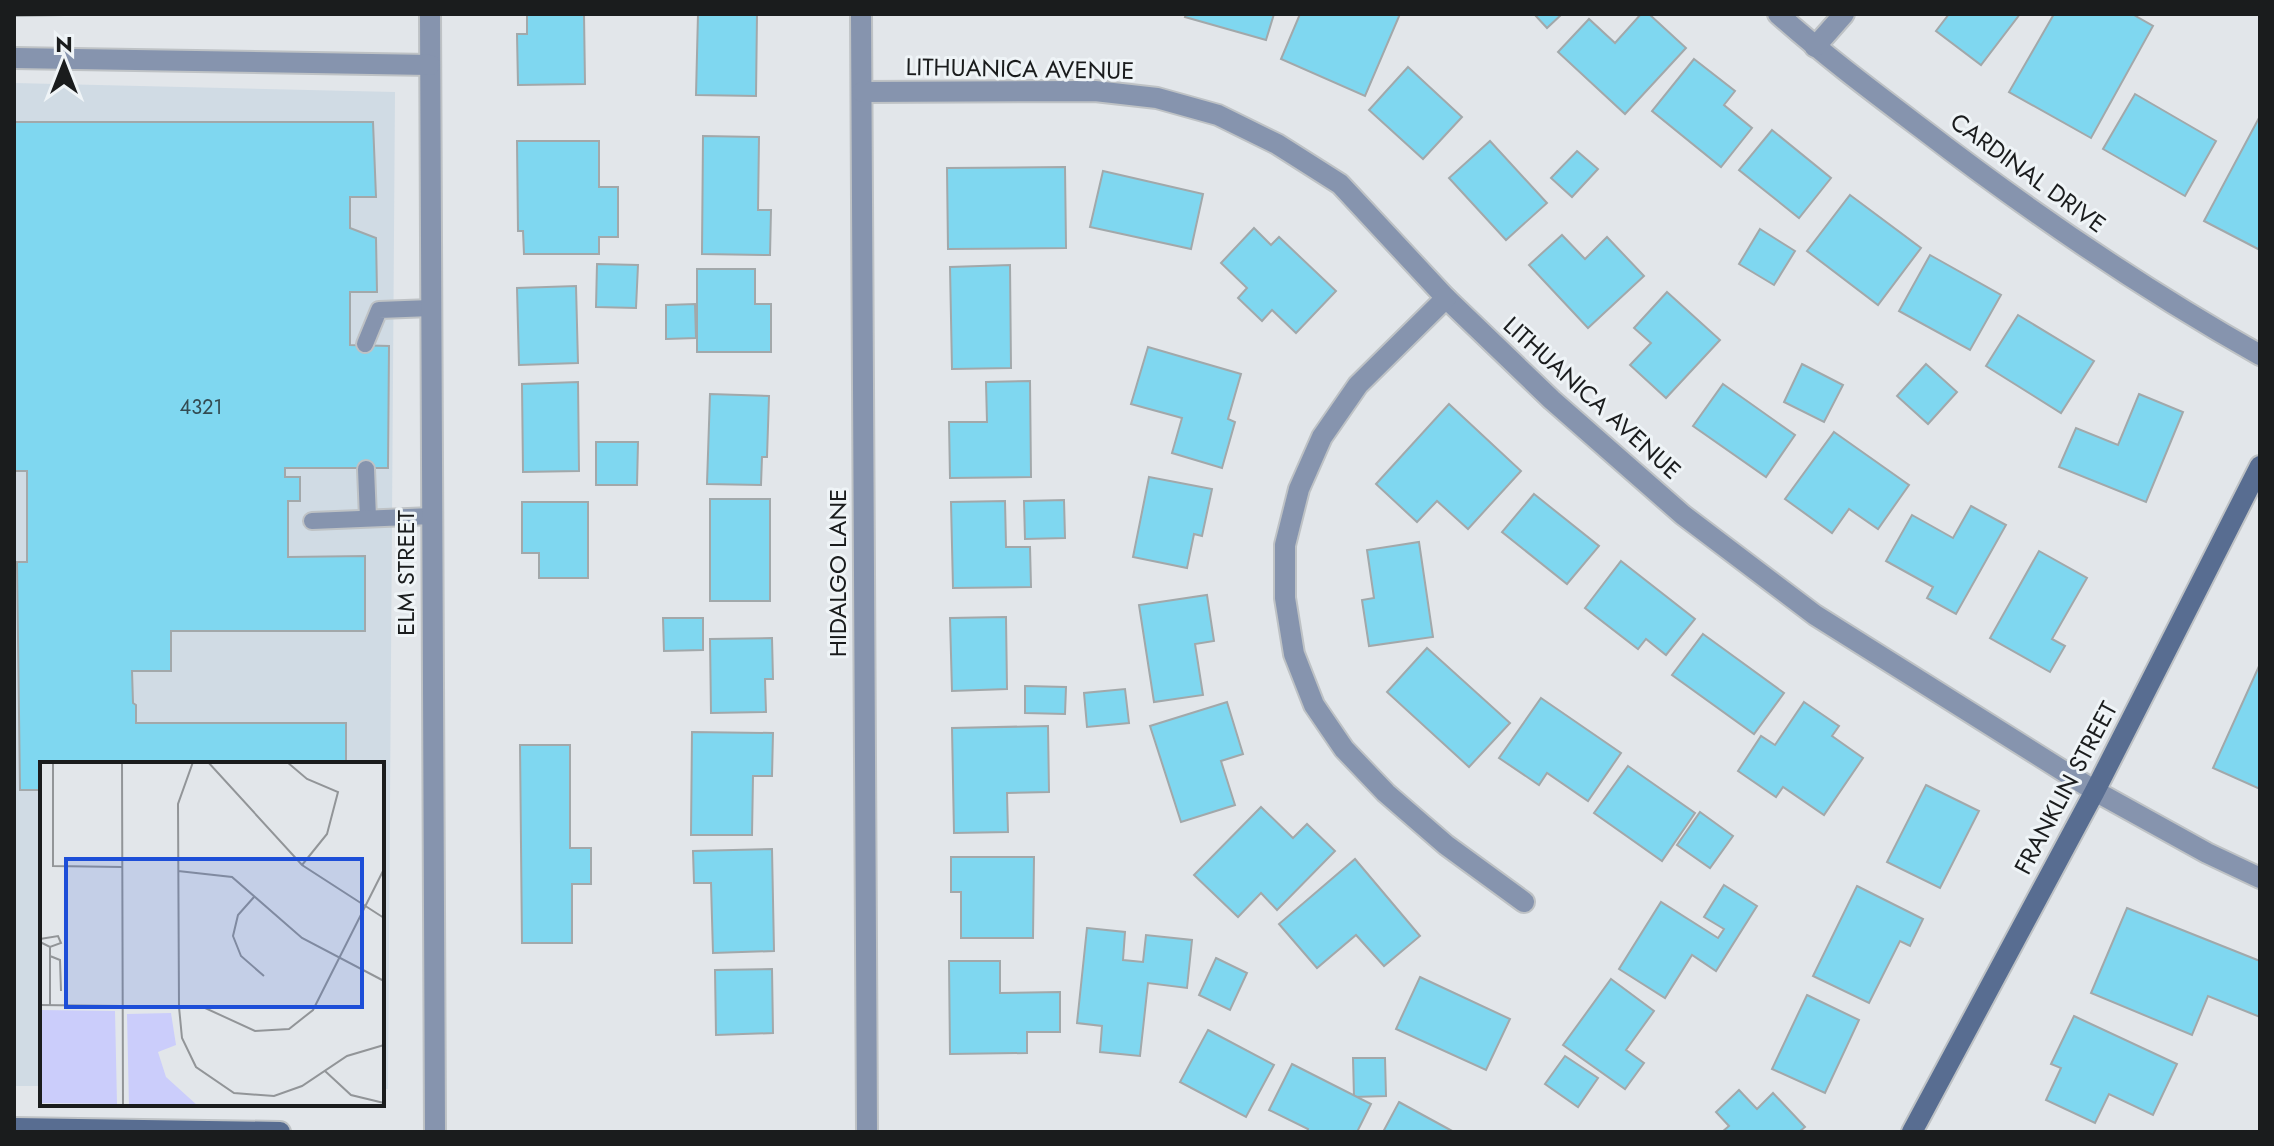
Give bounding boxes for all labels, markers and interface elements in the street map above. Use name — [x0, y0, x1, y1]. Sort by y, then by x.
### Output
north arrow — [24, 24, 104, 104]
text: N — [55, 28, 73, 60]
street label: LITHUANICA AVENUE — [905, 49, 1135, 88]
street label: CARDINAL DRIVE — [1943, 104, 2113, 241]
street label: LITHUANICA AVENUE — [1496, 308, 1689, 487]
house number: 4321 — [180, 393, 222, 422]
street label: HIDALGO LANE — [820, 489, 855, 657]
street label: ELM STREET — [388, 510, 423, 636]
street label: FRANKLIN STREET — [2005, 695, 2126, 880]
inset map — [40, 762, 384, 1106]

